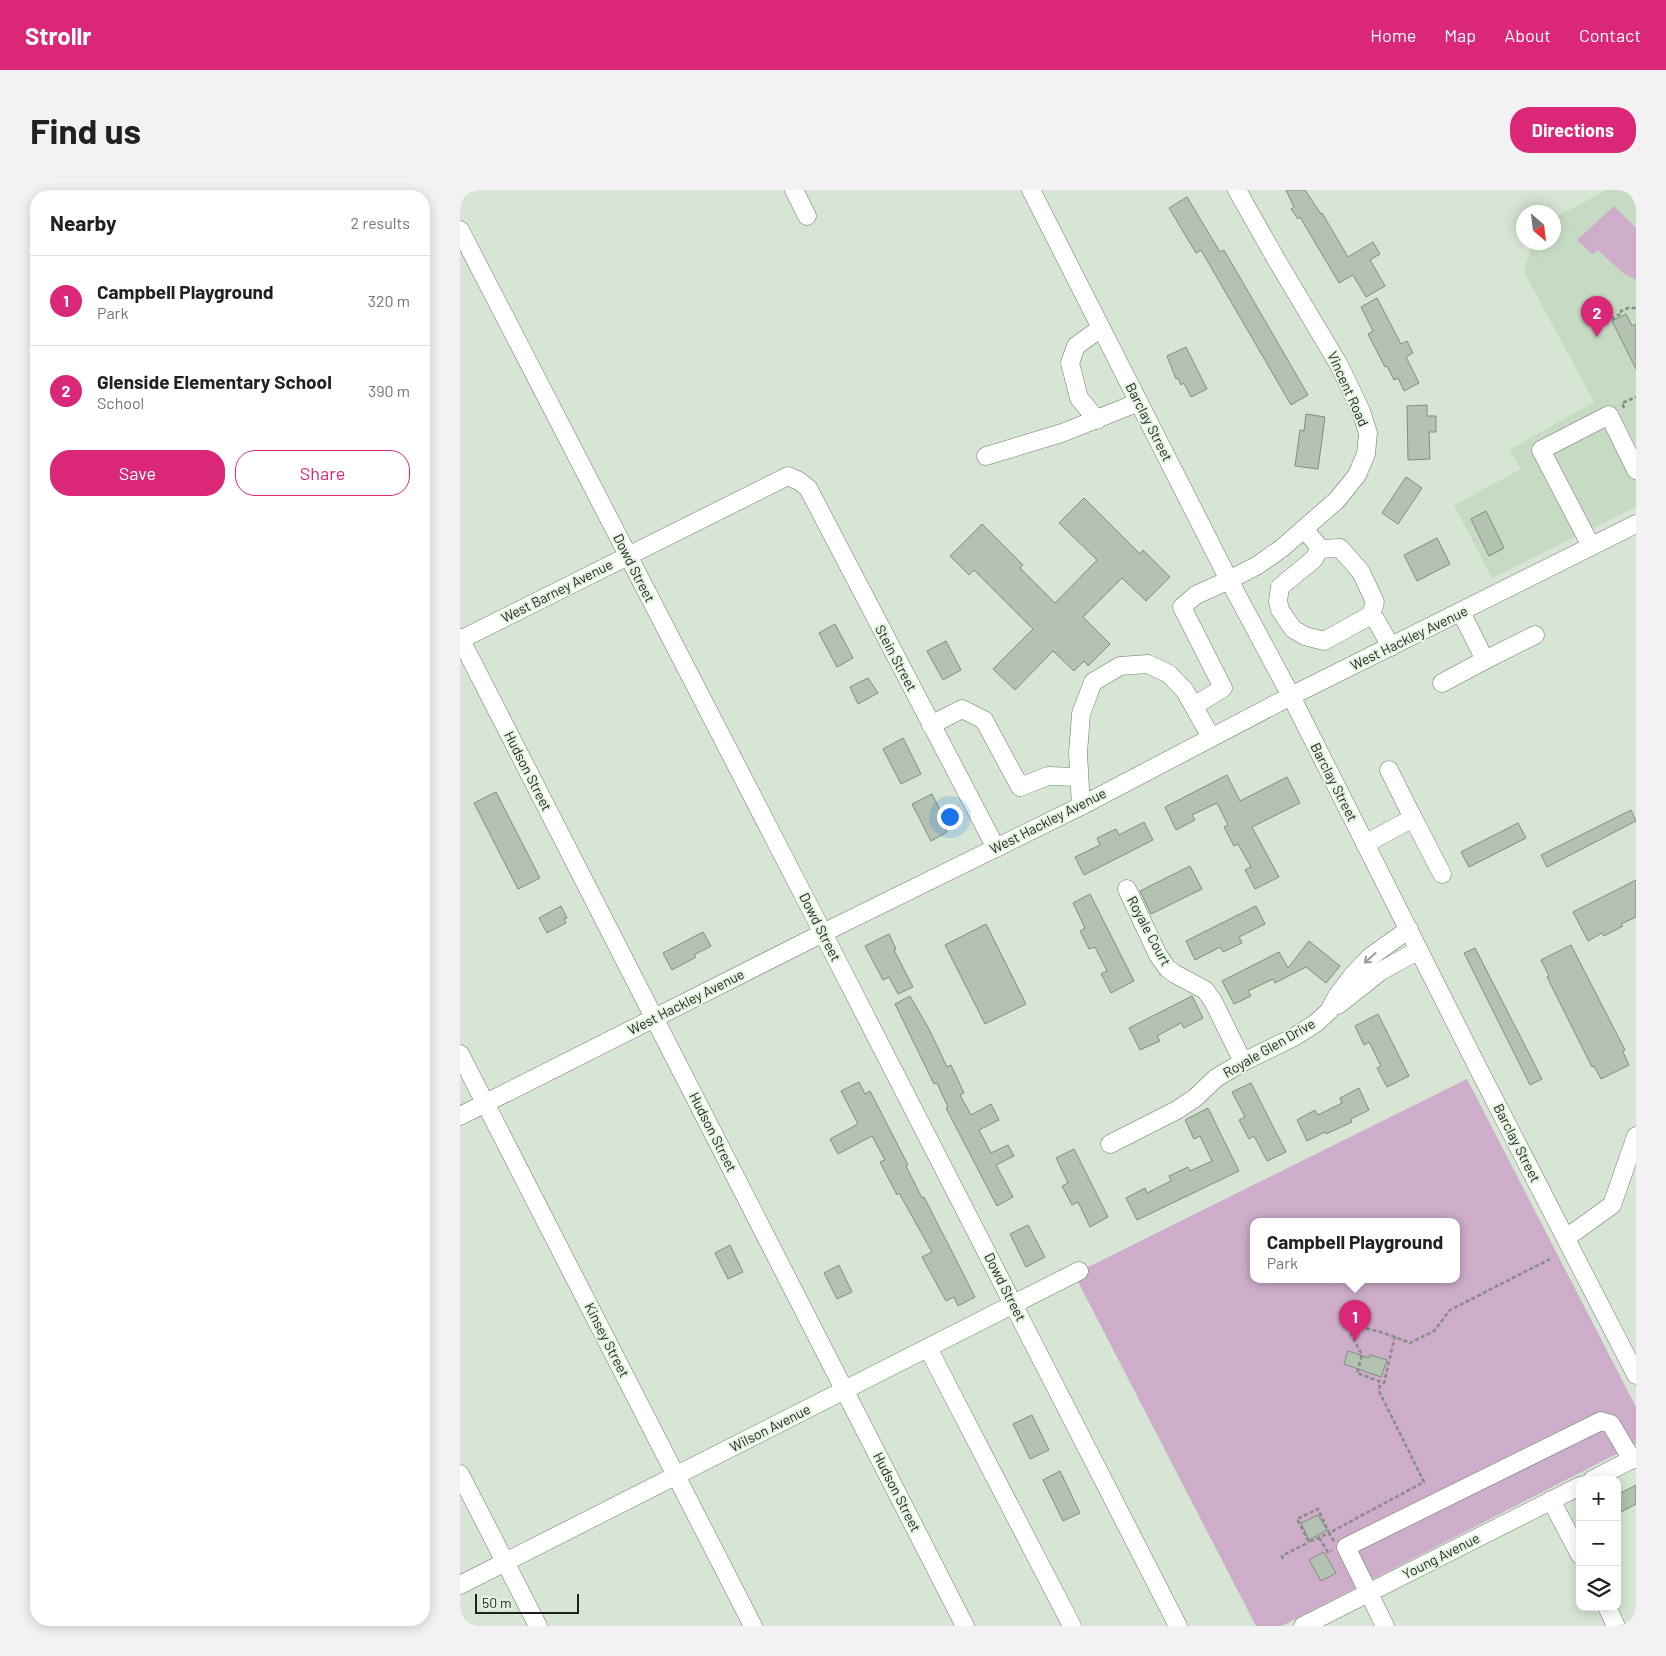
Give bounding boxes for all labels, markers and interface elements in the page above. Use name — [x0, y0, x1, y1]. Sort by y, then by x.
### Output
text: Strollr — [25, 21, 92, 50]
text: Home — [1370, 24, 1416, 46]
text: Map — [1444, 24, 1476, 46]
text: About — [1504, 24, 1551, 46]
text: Contact — [1579, 24, 1641, 46]
button: Directions — [1510, 107, 1636, 153]
text: Find us — [30, 109, 141, 151]
north arrow — [1516, 205, 1561, 250]
text: Nearby — [50, 210, 116, 235]
text: 2 results — [351, 213, 410, 232]
text: Campbell Playground — [97, 280, 274, 303]
text: 1 — [63, 291, 69, 310]
text: 320 m — [368, 291, 410, 310]
pin: 2 — [1581, 296, 1613, 337]
text: Park — [97, 303, 128, 322]
street label: Vincent Road — [1324, 349, 1373, 429]
text: Glenside Elementary School — [97, 370, 332, 393]
street label: Barclay Street — [1122, 380, 1177, 464]
text: 2 — [62, 381, 70, 400]
text: 390 m — [368, 381, 410, 400]
text: School — [97, 393, 144, 412]
button: Save — [50, 450, 225, 496]
button: Share — [235, 450, 410, 496]
street label: Dowd Street — [610, 531, 659, 605]
street label: West Barney Avenue — [498, 555, 615, 626]
street label: West Hackley Avenue — [1347, 602, 1470, 673]
street label: Stein Street — [872, 622, 921, 694]
street label: Hudson Street — [501, 728, 556, 813]
street label: Barclay Street — [1307, 740, 1362, 824]
street label: West Hackley Avenue — [987, 784, 1109, 857]
your location — [937, 804, 963, 830]
street label: Dowd Street — [796, 890, 845, 964]
street label: Royale Court — [1124, 893, 1175, 969]
one-way arrow — [1363, 952, 1376, 964]
street label: West Hackley Avenue — [625, 965, 747, 1038]
street label: Royale Glen Drive — [1220, 1014, 1318, 1081]
street label: Hudson Street — [686, 1089, 741, 1174]
street label: Barclay Street — [1490, 1101, 1545, 1185]
popup — [1250, 1218, 1460, 1283]
text: Campbell Playground — [1267, 1230, 1443, 1253]
street label: Dowd Street — [981, 1250, 1030, 1324]
text: Park — [1267, 1253, 1298, 1272]
street label: Kinsey Street — [581, 1300, 633, 1380]
pin: 1 — [1339, 1300, 1371, 1341]
street label: Wilson Avenue — [727, 1400, 813, 1455]
street label: Hudson Street — [870, 1449, 925, 1534]
map controls — [1576, 1476, 1621, 1611]
button: + — [1576, 1476, 1621, 1521]
button: − — [1576, 1521, 1621, 1566]
street label: Young Avenue — [1399, 1529, 1482, 1582]
button: layers — [1576, 1566, 1621, 1611]
scale bar — [475, 1591, 579, 1614]
text: 50 m — [482, 1594, 511, 1611]

